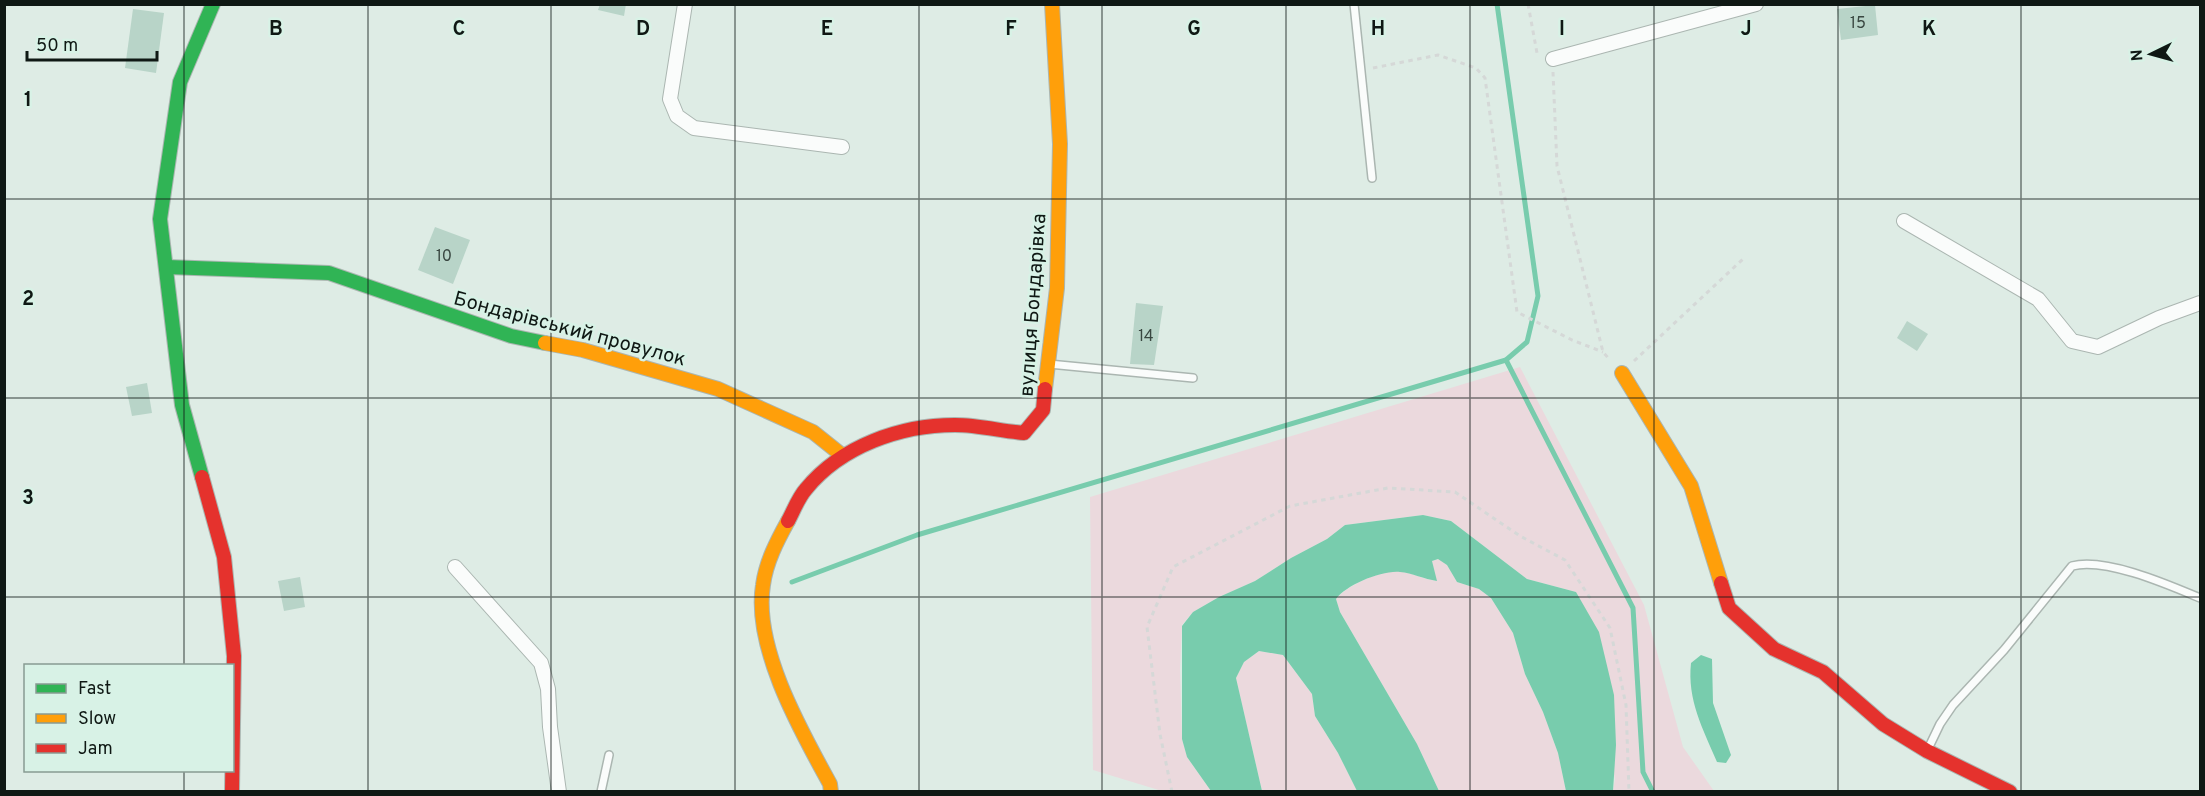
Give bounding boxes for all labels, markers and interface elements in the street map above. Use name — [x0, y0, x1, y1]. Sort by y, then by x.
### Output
house number: 15 — [1850, 14, 1866, 34]
text: B — [269, 17, 283, 43]
text: C — [453, 17, 465, 43]
text: D — [636, 17, 650, 43]
text: E — [821, 17, 833, 43]
text: F — [1005, 17, 1017, 43]
text: G — [1187, 17, 1201, 43]
text: H — [1371, 17, 1385, 43]
text: I — [1559, 17, 1565, 43]
text: J — [1740, 17, 1752, 43]
text: K — [1922, 17, 1936, 43]
scale bar — [27, 24, 158, 62]
north arrow — [2121, 24, 2181, 84]
text: 50 m — [36, 35, 78, 58]
text: N — [2128, 49, 2149, 62]
text: 1 — [24, 88, 32, 114]
street label: вулиця Бондарівка — [1015, 213, 1053, 398]
house number: 10 — [436, 247, 452, 267]
street label: Бондарівський провулок — [451, 286, 688, 373]
text: 2 — [22, 287, 34, 313]
house number: 14 — [1138, 327, 1154, 347]
text: 3 — [22, 486, 34, 512]
legend — [24, 664, 234, 772]
text: Fast — [78, 678, 111, 701]
text: Slow — [78, 708, 116, 731]
text: Jam — [78, 738, 113, 761]

